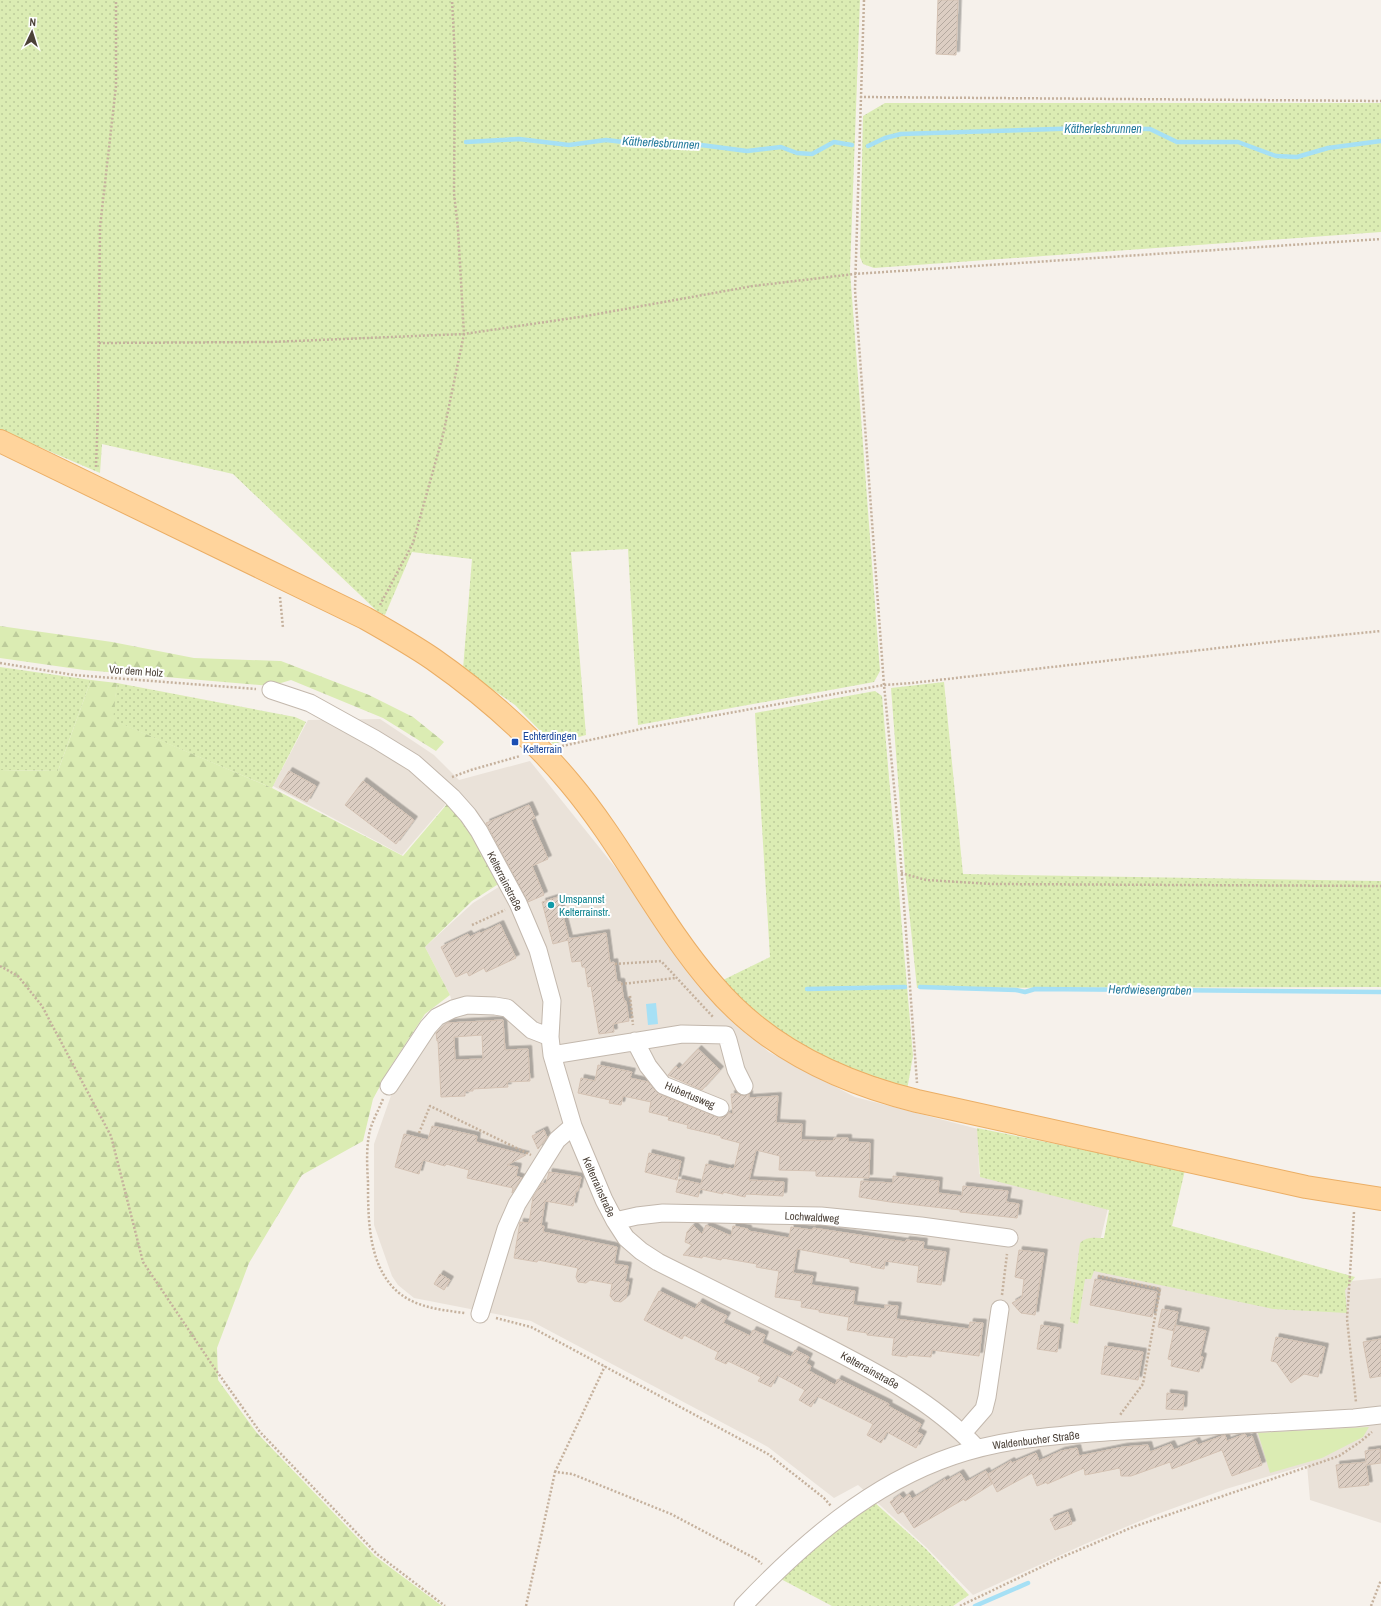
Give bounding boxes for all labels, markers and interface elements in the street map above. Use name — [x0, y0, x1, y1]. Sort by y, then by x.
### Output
north arrow — [12, 12, 52, 52]
text: N — [29, 15, 36, 29]
water label: Kätherlesbrunnen — [1064, 121, 1142, 137]
water label: Kätherlesbrunnen — [622, 133, 700, 153]
street label: Vor dem Holz — [108, 662, 164, 680]
place label: Echterdingen Kelterrain — [523, 729, 577, 756]
marker: Echterdingen Kelterrain — [510, 737, 520, 747]
street label: Kelterrainstraße — [484, 849, 526, 913]
place label: Umspannst Kelterrainstr. — [559, 892, 610, 919]
marker: Umspannst Kelterrainstr. — [546, 900, 556, 910]
water label: Herdwiesengraben — [1108, 981, 1192, 999]
street label: Hubertusweg — [663, 1078, 717, 1112]
street label: Kelterrainstraße — [579, 1155, 619, 1219]
street label: Lochwaldweg — [784, 1209, 840, 1225]
street label: Kelterrainstraße — [838, 1348, 902, 1392]
street label: Waldenbucher Straße — [992, 1428, 1080, 1452]

